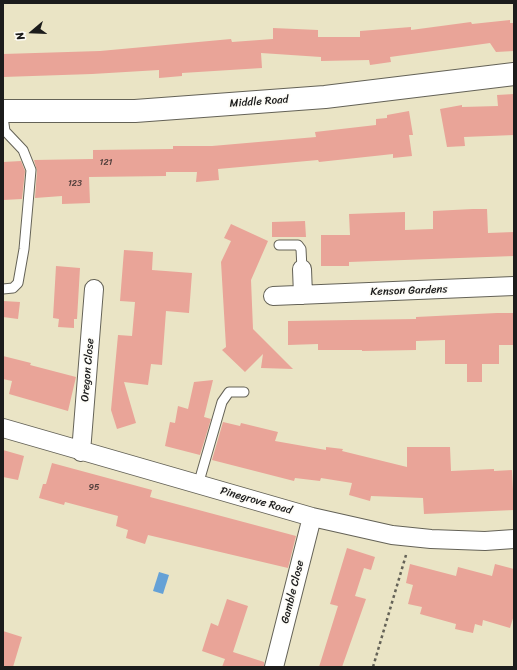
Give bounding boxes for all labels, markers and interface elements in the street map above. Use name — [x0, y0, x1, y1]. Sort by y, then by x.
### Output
north arrow — [12, 12, 52, 52]
text: N — [10, 29, 30, 43]
street label: Middle Road — [229, 93, 289, 111]
house number: 121 — [100, 158, 112, 168]
house number: 123 — [68, 179, 82, 189]
street label: Kenson Gardens — [370, 283, 448, 299]
street label: Oregon Close — [79, 338, 97, 402]
house number: 95 — [88, 483, 100, 493]
street label: Pinegrove Road — [219, 484, 293, 518]
street label: Gamble Close — [279, 559, 307, 625]

